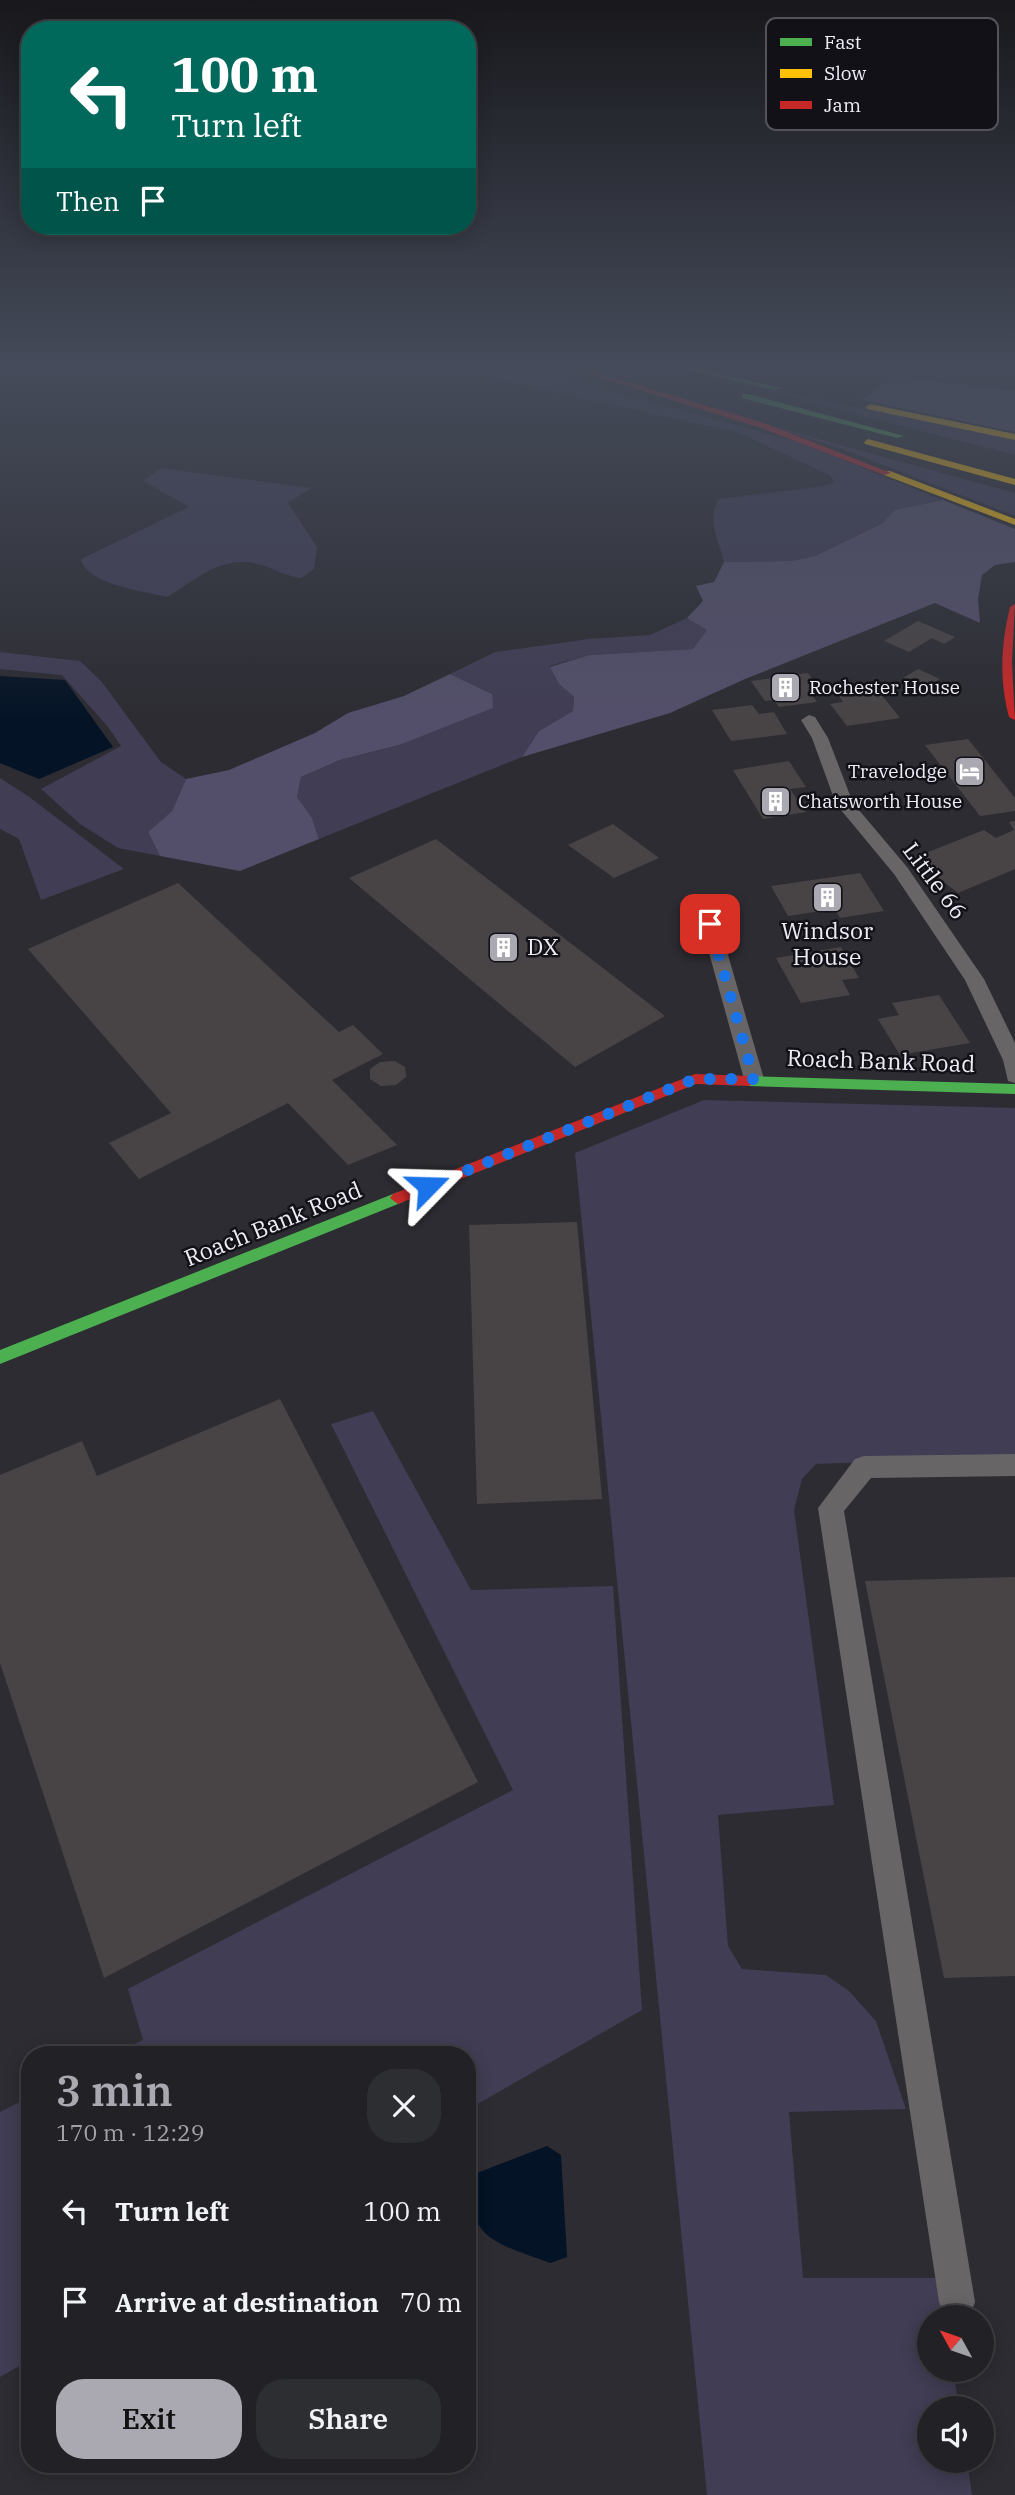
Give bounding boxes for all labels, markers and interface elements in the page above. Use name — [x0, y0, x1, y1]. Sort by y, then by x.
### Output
legend — [766, 18, 998, 130]
text: Fast — [824, 30, 862, 54]
text: 100 m — [171, 42, 318, 105]
icon: left — [56, 49, 147, 140]
text: Slow — [824, 61, 866, 85]
text: Jam — [824, 93, 861, 117]
text: Turn left — [171, 104, 302, 146]
icon: arrive — [134, 182, 172, 220]
text: Then — [56, 184, 120, 218]
building icon: Rochester House — [769, 670, 803, 704]
place label: Rochester House — [809, 675, 960, 699]
hotel icon: Travelodge — [953, 754, 987, 788]
place label: Travelodge — [848, 759, 947, 783]
building icon: Chatsworth House — [758, 784, 792, 818]
place label: Chatsworth House — [798, 789, 962, 813]
street label: Little 66 — [897, 836, 975, 925]
building icon: Windsor House — [810, 880, 844, 914]
pin — [680, 894, 740, 954]
icon: arrive — [691, 905, 729, 943]
place label: Windsor House — [781, 915, 873, 971]
building icon: DX — [487, 930, 521, 964]
place label: DX — [527, 931, 558, 961]
street label: Roach Bank Road — [786, 1042, 976, 1078]
position arrow — [391, 1149, 465, 1223]
street label: Roach Bank Road — [180, 1174, 366, 1272]
text: 3 min — [56, 2063, 173, 2118]
button: close — [367, 2069, 441, 2143]
text: 170 m · 12:29 — [56, 2117, 205, 2147]
icon: left — [56, 2192, 94, 2230]
text: Turn left — [115, 2194, 229, 2228]
text: 100 m — [363, 2194, 441, 2228]
icon: arrive — [56, 2283, 94, 2321]
text: Arrive at destination — [115, 2285, 379, 2319]
text: 70 m — [400, 2285, 462, 2319]
north arrow — [917, 2305, 994, 2382]
map controls — [917, 2305, 994, 2473]
button: Exit — [56, 2379, 242, 2459]
button: Share — [256, 2379, 441, 2459]
button: sound — [917, 2396, 994, 2473]

